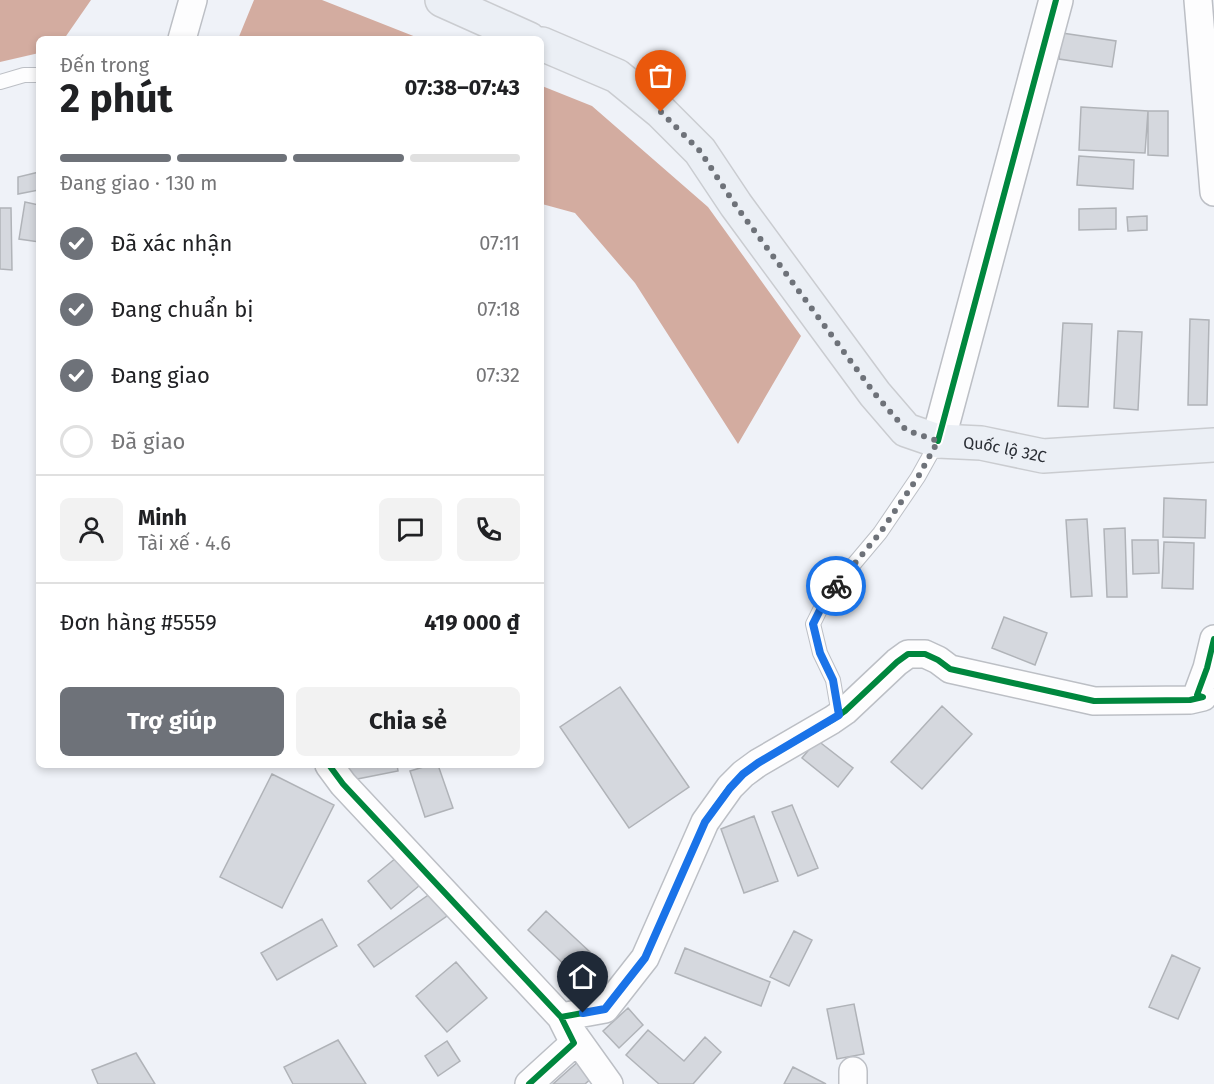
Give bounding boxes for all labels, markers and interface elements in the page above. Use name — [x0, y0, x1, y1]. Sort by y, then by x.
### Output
pin — [635, 50, 686, 112]
text: Đến trong — [60, 53, 149, 77]
icon: bag — [644, 59, 677, 92]
text: 07:38–07:43 — [405, 74, 520, 101]
text: 2 phút — [60, 76, 173, 122]
text: Đang giao · 130 m — [60, 171, 217, 195]
icon: check — [60, 227, 93, 260]
text: Đã xác nhận — [111, 230, 232, 257]
text: 07:11 — [479, 231, 520, 255]
icon: check — [60, 293, 93, 326]
text: Đang chuẩn bị — [111, 296, 254, 323]
text: 07:18 — [477, 297, 520, 321]
icon: check — [60, 359, 93, 392]
text: Đang giao — [111, 362, 210, 389]
text: 07:32 — [476, 363, 520, 387]
text: Đã giao — [111, 428, 185, 455]
street label: Quốc lộ 32C — [963, 433, 1048, 466]
button: person — [60, 498, 123, 561]
button: chat — [379, 498, 442, 561]
button: phone — [457, 498, 520, 561]
text: Minh — [138, 504, 187, 531]
text: Tài xế · 4.6 — [138, 531, 231, 555]
courier — [806, 556, 866, 616]
icon: bike — [820, 570, 853, 603]
text: Đơn hàng #5559 — [60, 609, 217, 636]
text: 419 000 ₫ — [424, 609, 520, 636]
button: Trợ giúp — [60, 687, 284, 756]
button: Chia sẻ — [296, 687, 520, 756]
pin — [557, 951, 608, 1013]
icon: home — [566, 960, 599, 993]

